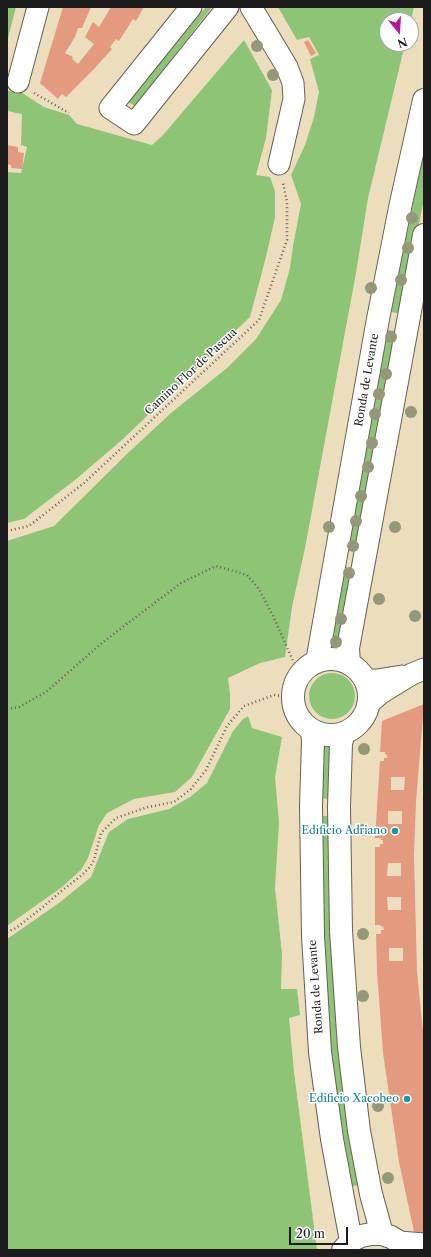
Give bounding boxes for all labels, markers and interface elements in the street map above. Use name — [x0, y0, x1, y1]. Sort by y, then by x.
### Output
north arrow — [379, 12, 419, 52]
text: N — [396, 34, 409, 51]
street label: Camino Flor de Pascua — [142, 326, 240, 418]
street label: Ronda de Levante — [352, 332, 382, 428]
place label: Edificio Adriano — [302, 824, 387, 838]
marker: Edificio Adriano — [390, 826, 400, 836]
street label: Ronda de Levante — [306, 939, 326, 1035]
place label: Edificio Xacobeo — [309, 1092, 399, 1106]
marker: Edificio Xacobeo — [402, 1094, 412, 1104]
scale bar — [291, 1219, 350, 1245]
text: 20 m — [296, 1226, 325, 1241]

